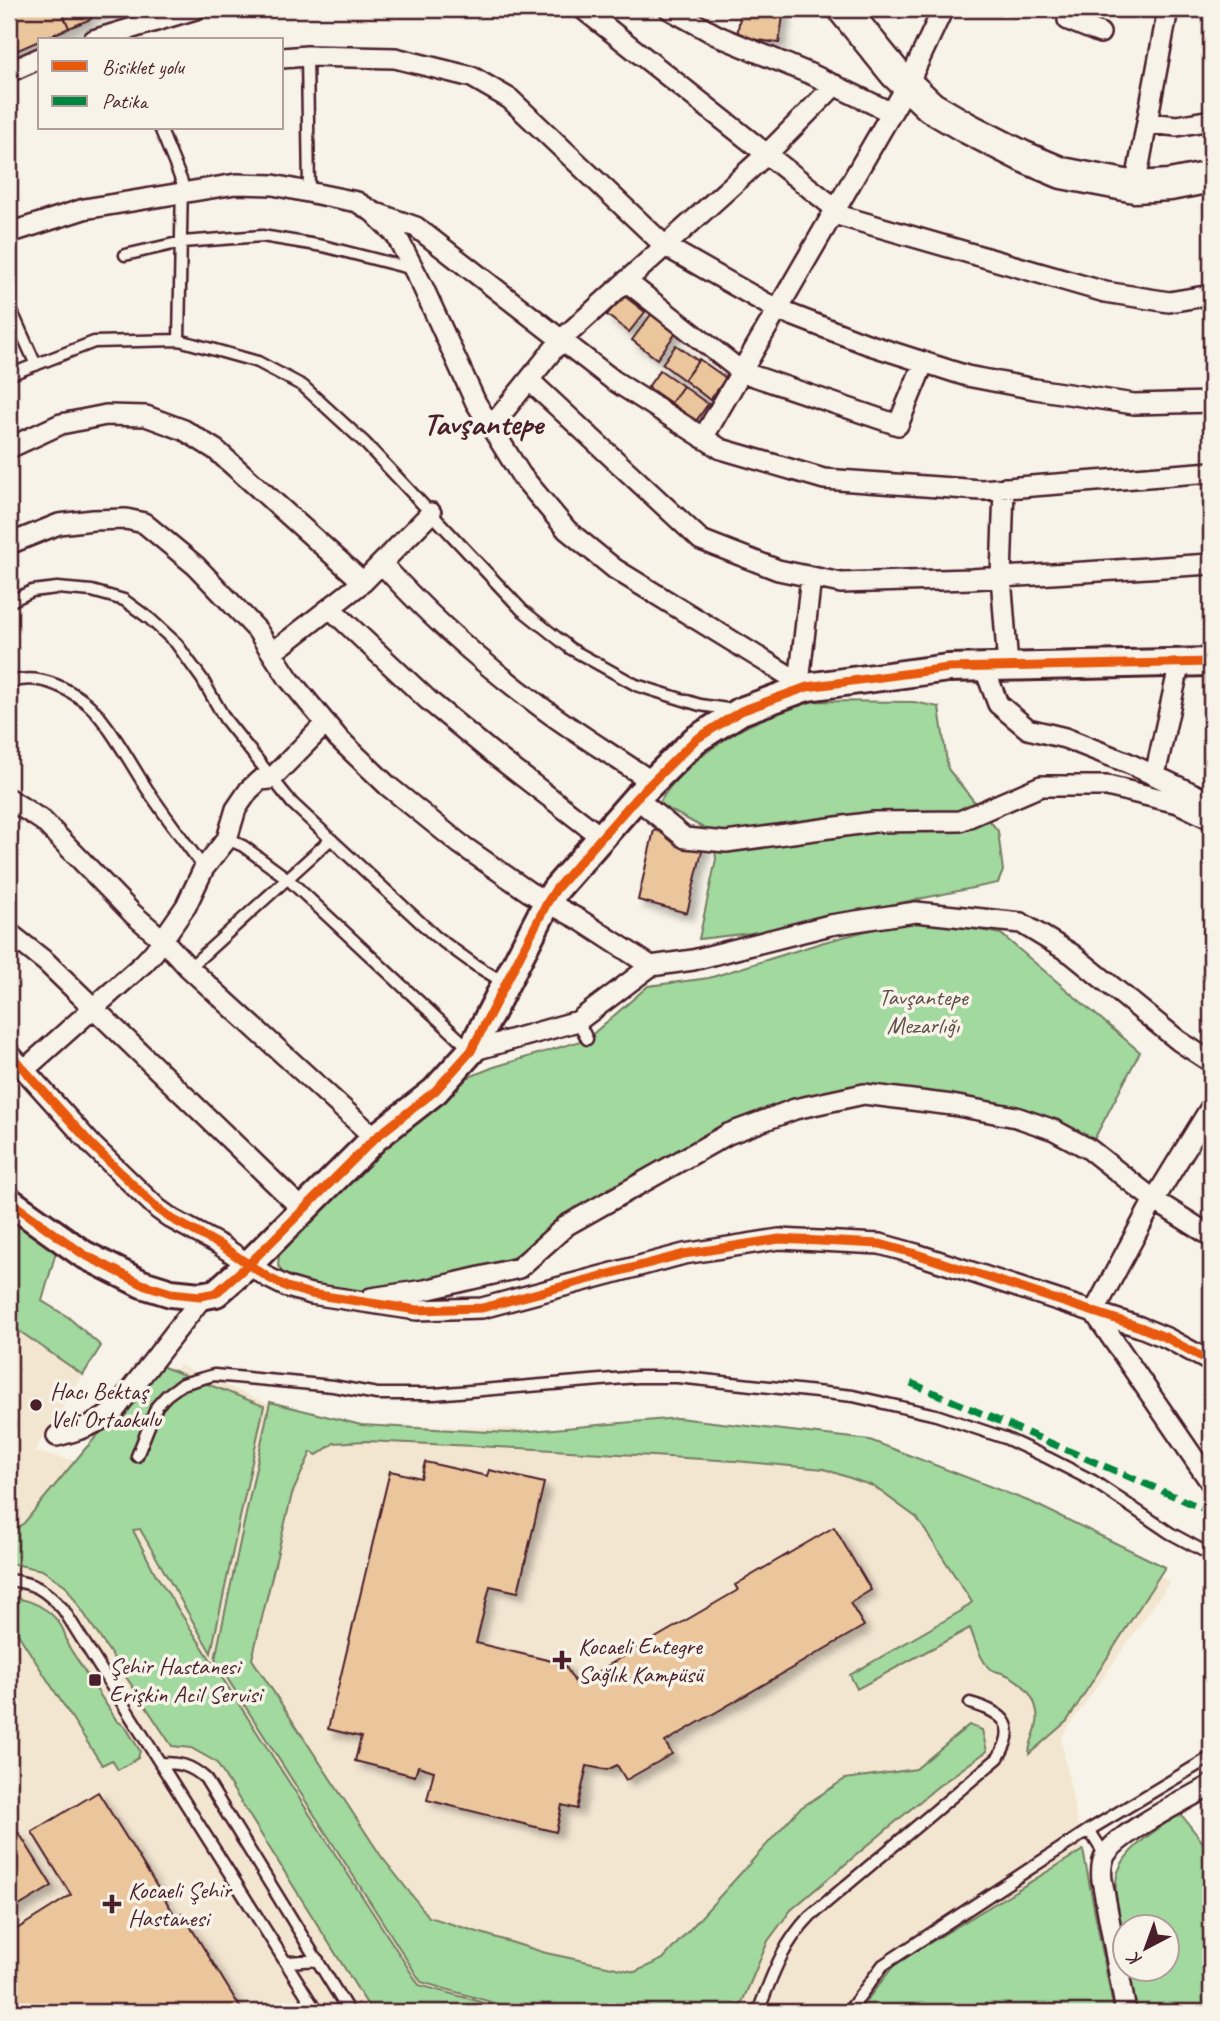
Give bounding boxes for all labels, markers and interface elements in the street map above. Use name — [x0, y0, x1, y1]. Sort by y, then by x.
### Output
legend — [38, 38, 284, 130]
text: Bisiklet yolu — [102, 54, 185, 80]
text: Patika — [102, 88, 150, 114]
district label: Tavşantepe — [423, 403, 545, 444]
park label: Tavşantepe Mezarlığı — [879, 982, 970, 1040]
place label: Hacı Bektaş Veli Ortaokulu — [50, 1376, 163, 1434]
marker: Hacı Bektaş Veli Ortaokulu — [28, 1397, 44, 1413]
place label: Kocaeli Entegre Sağlık Kampüsü — [578, 1631, 706, 1689]
marker: Kocaeli Entegre Sağlık Kampüsü — [552, 1650, 572, 1670]
place label: Şehir Hastanesi Erişkin Acil Servisi — [109, 1651, 264, 1709]
marker: Şehir Hastanesi Erişkin Acil Servisi — [87, 1672, 103, 1688]
place label: Kocaeli Şehir Hastanesi — [128, 1875, 234, 1933]
marker: Kocaeli Şehir Hastanesi — [102, 1894, 122, 1914]
north arrow — [1112, 1912, 1182, 1982]
text: K — [1121, 1945, 1147, 1972]

